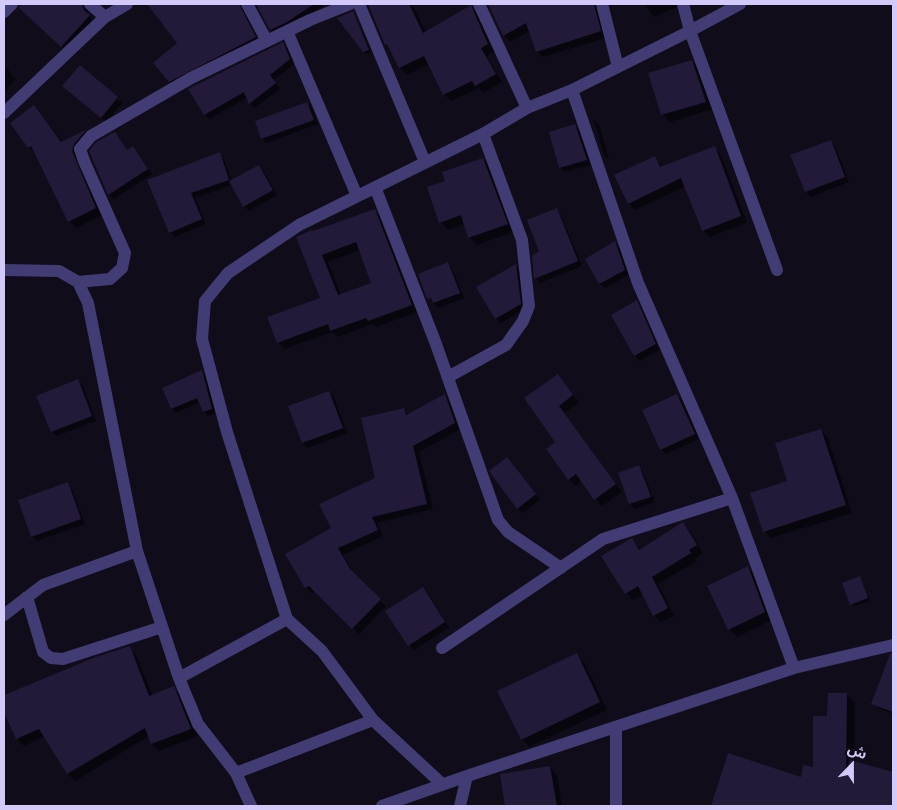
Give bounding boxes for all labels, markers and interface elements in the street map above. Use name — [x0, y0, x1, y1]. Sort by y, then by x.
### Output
north arrow — [827, 740, 877, 790]
text: ش — [846, 740, 870, 762]

